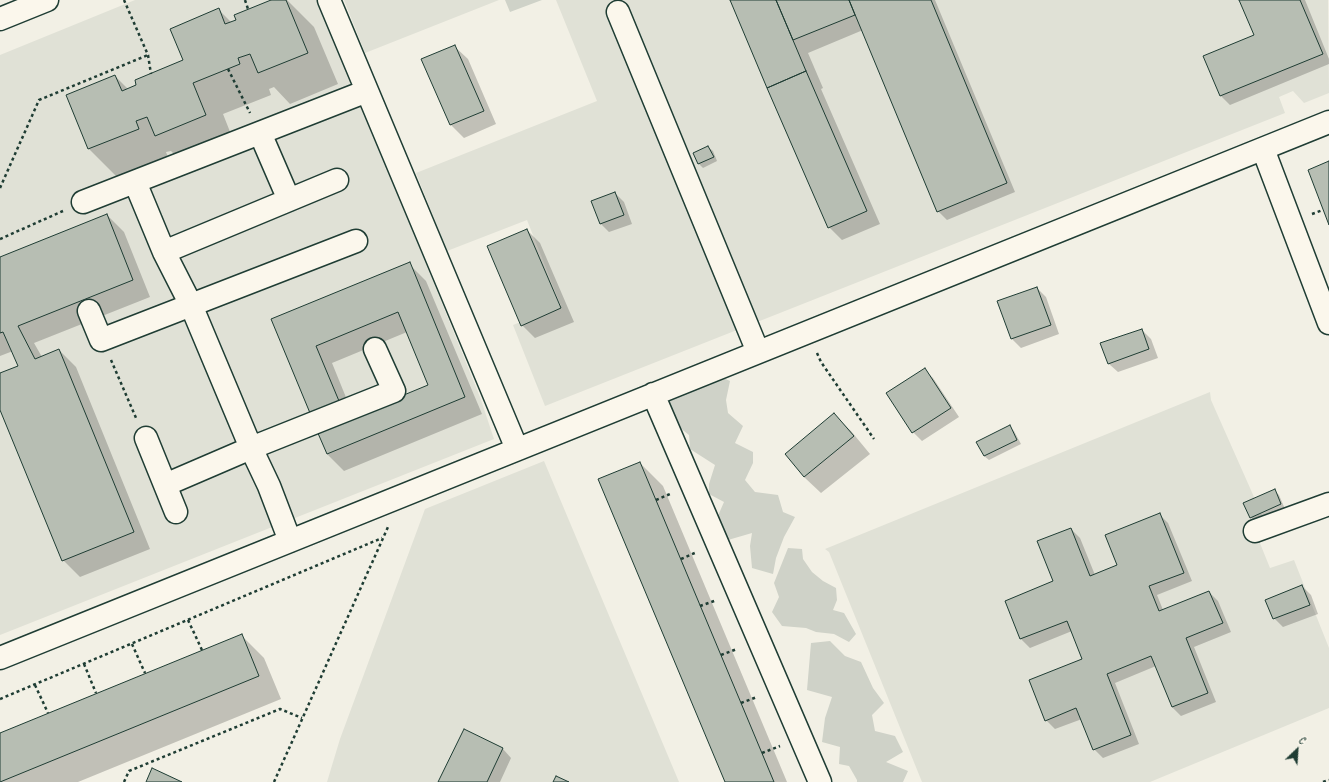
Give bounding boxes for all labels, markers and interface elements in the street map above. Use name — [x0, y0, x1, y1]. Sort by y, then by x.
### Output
north arrow — [1277, 730, 1317, 770]
text: С — [1297, 732, 1307, 747]

